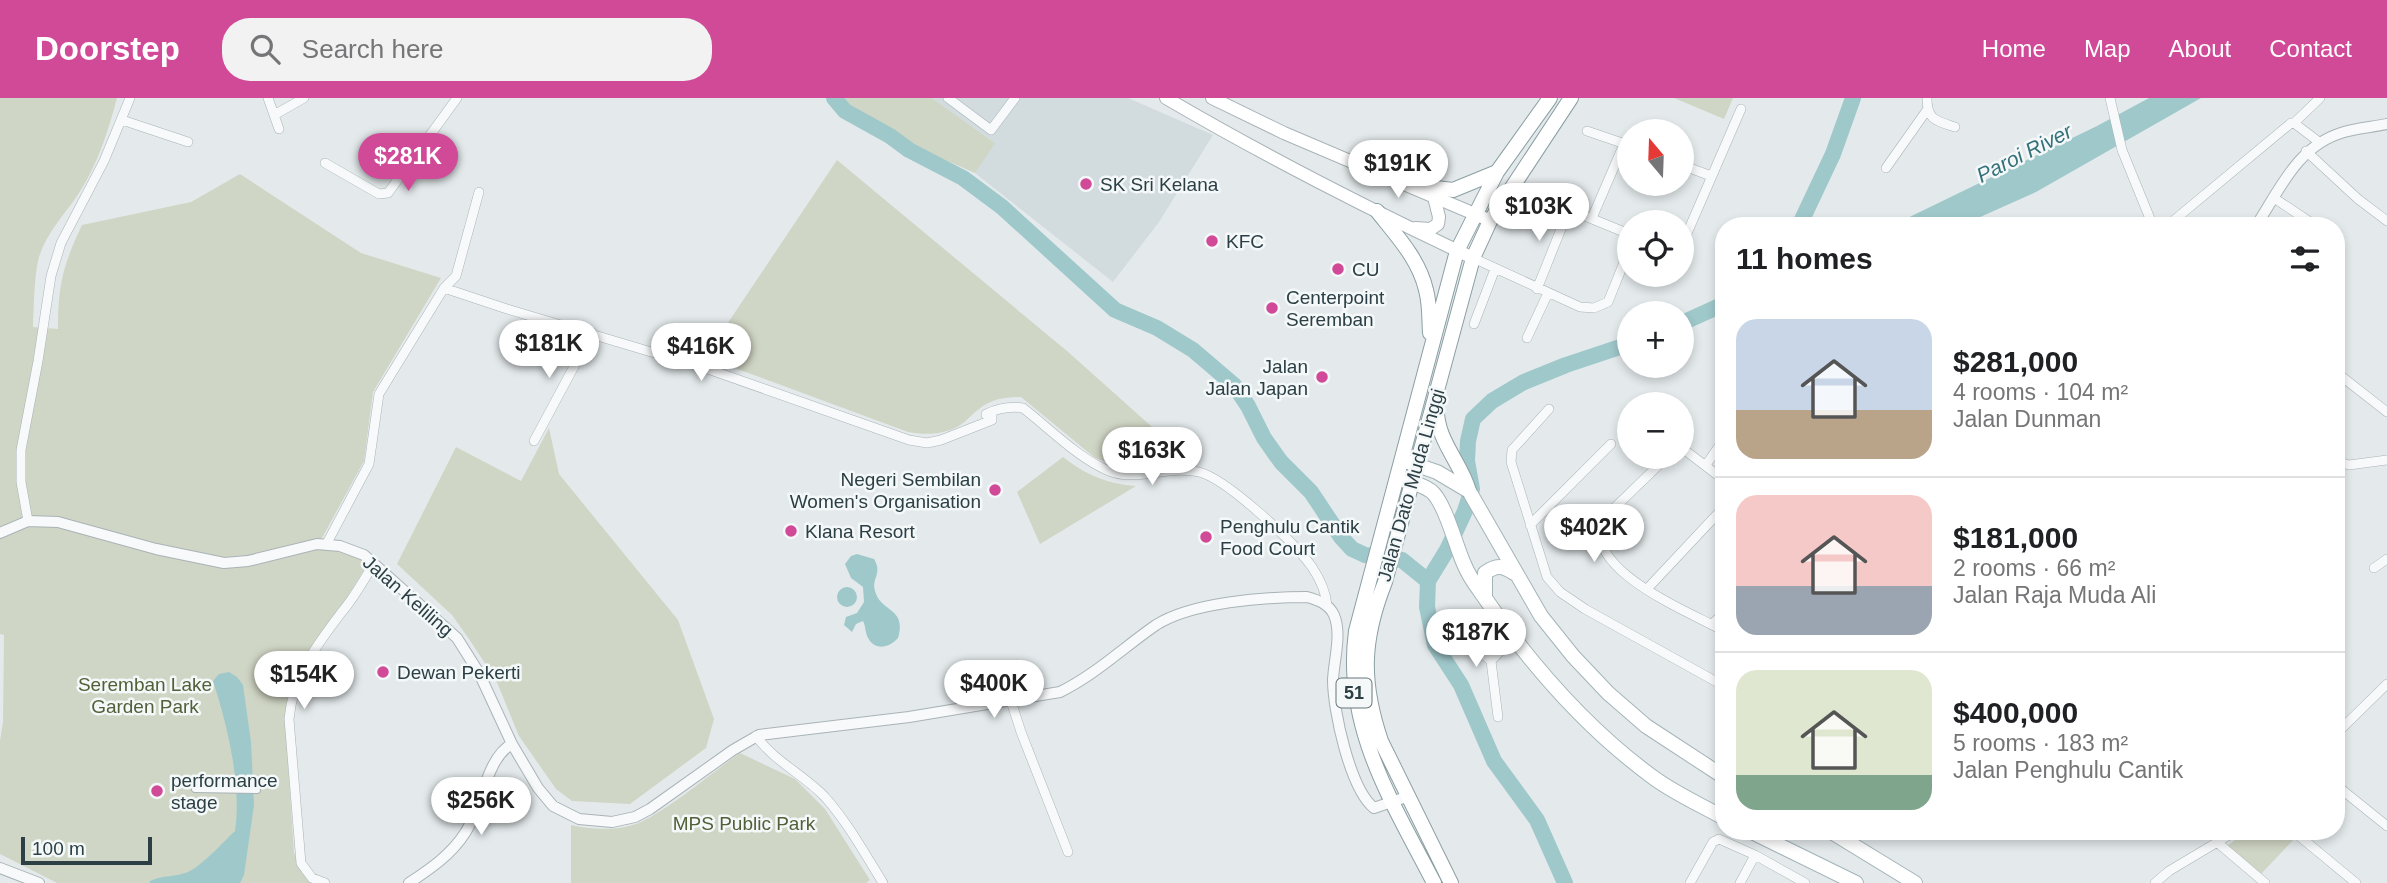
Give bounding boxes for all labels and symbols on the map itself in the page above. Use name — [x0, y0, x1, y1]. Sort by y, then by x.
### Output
north arrow — [1617, 119, 1694, 196]
water label: Paroi River — [1973, 119, 2076, 187]
pin: $281K — [359, 134, 457, 193]
pin: $191K — [1349, 140, 1447, 200]
place label: SK Sri Kelana — [1100, 174, 1219, 195]
marker: SK Sri Kelana — [1078, 176, 1094, 192]
pin: $103K — [1490, 184, 1588, 243]
place label: KFC — [1226, 231, 1264, 252]
marker: KFC — [1204, 233, 1220, 249]
place label: CU — [1352, 259, 1379, 280]
marker: CU — [1330, 261, 1346, 277]
place label: Centerpoint Seremban — [1286, 287, 1385, 330]
marker: Centerpoint Seremban — [1264, 300, 1280, 316]
pin: $181K — [500, 320, 598, 380]
pin: $416K — [652, 324, 750, 383]
place label: Jalan Jalan Japan — [1206, 356, 1308, 399]
marker: Jalan Jalan Japan — [1314, 369, 1330, 385]
street label: Jalan Dato Muda Linggi — [1373, 386, 1449, 584]
pin: $163K — [1103, 428, 1201, 487]
place label: Negeri Sembilan Women's Organisation — [790, 469, 981, 512]
marker: Negeri Sembilan Women's Organisation — [987, 482, 1003, 498]
pin: $402K — [1545, 504, 1643, 564]
place label: Penghulu Cantik Food Court — [1220, 516, 1360, 559]
place label: Klana Resort — [805, 521, 916, 542]
marker: Klana Resort — [783, 523, 799, 539]
marker: Penghulu Cantik Food Court — [1198, 529, 1214, 545]
street label: Jalan Keliling — [359, 551, 457, 641]
pin: $187K — [1427, 610, 1525, 669]
pin: $154K — [255, 652, 353, 711]
pin: $400K — [945, 660, 1043, 720]
place label: Dewan Pekerti — [397, 662, 521, 683]
marker: Dewan Pekerti — [375, 664, 391, 680]
park label: Seremban Lake Garden Park — [78, 674, 212, 717]
road number: 51 — [1336, 678, 1372, 708]
place label: performance stage — [171, 770, 278, 813]
pin: $256K — [432, 778, 530, 837]
marker: performance stage — [149, 783, 165, 799]
park label: MPS Public Park — [673, 813, 816, 834]
scale bar — [21, 834, 152, 866]

